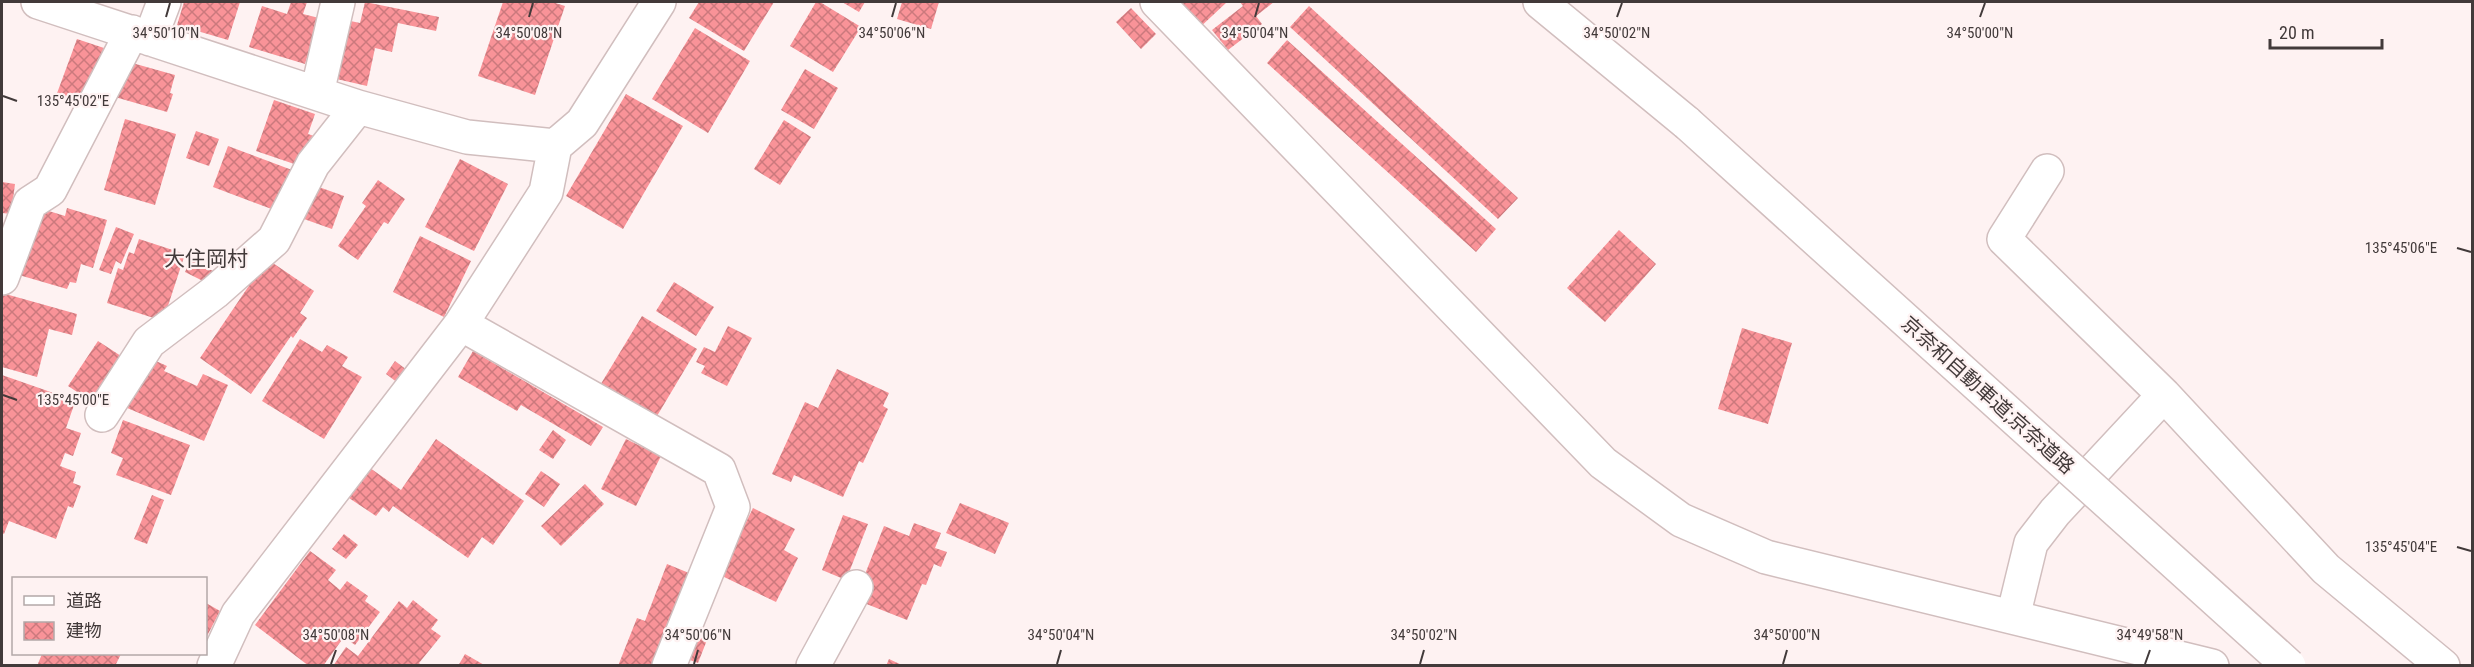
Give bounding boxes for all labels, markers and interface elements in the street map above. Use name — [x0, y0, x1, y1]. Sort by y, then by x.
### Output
scale bar — [2270, 12, 2382, 50]
text: 20 m — [2279, 22, 2314, 43]
text: 34°50'10"N — [133, 24, 199, 42]
text: 34°50'08"N — [496, 24, 562, 42]
text: 34°50'06"N — [859, 24, 925, 42]
text: 34°50'04"N — [1222, 24, 1288, 42]
text: 34°50'02"N — [1584, 24, 1650, 42]
text: 34°50'00"N — [1947, 24, 2013, 42]
text: 135°45'02"E — [37, 92, 109, 110]
text: 135°45'06"E — [2365, 239, 2437, 257]
district label: 大住岡村 — [164, 247, 248, 271]
street label: 京奈和自動車道;京奈道路 — [1897, 311, 2079, 479]
text: 135°45'00"E — [37, 391, 109, 409]
text: 135°45'04"E — [2365, 538, 2437, 556]
legend — [12, 577, 207, 655]
text: 道路 — [66, 590, 102, 611]
text: 建物 — [66, 620, 102, 641]
text: 34°50'08"N — [303, 626, 369, 644]
text: 34°50'06"N — [665, 626, 731, 644]
text: 34°50'04"N — [1028, 626, 1094, 644]
text: 34°50'02"N — [1391, 626, 1457, 644]
text: 34°50'00"N — [1754, 626, 1820, 644]
text: 34°49'58"N — [2117, 626, 2183, 644]

